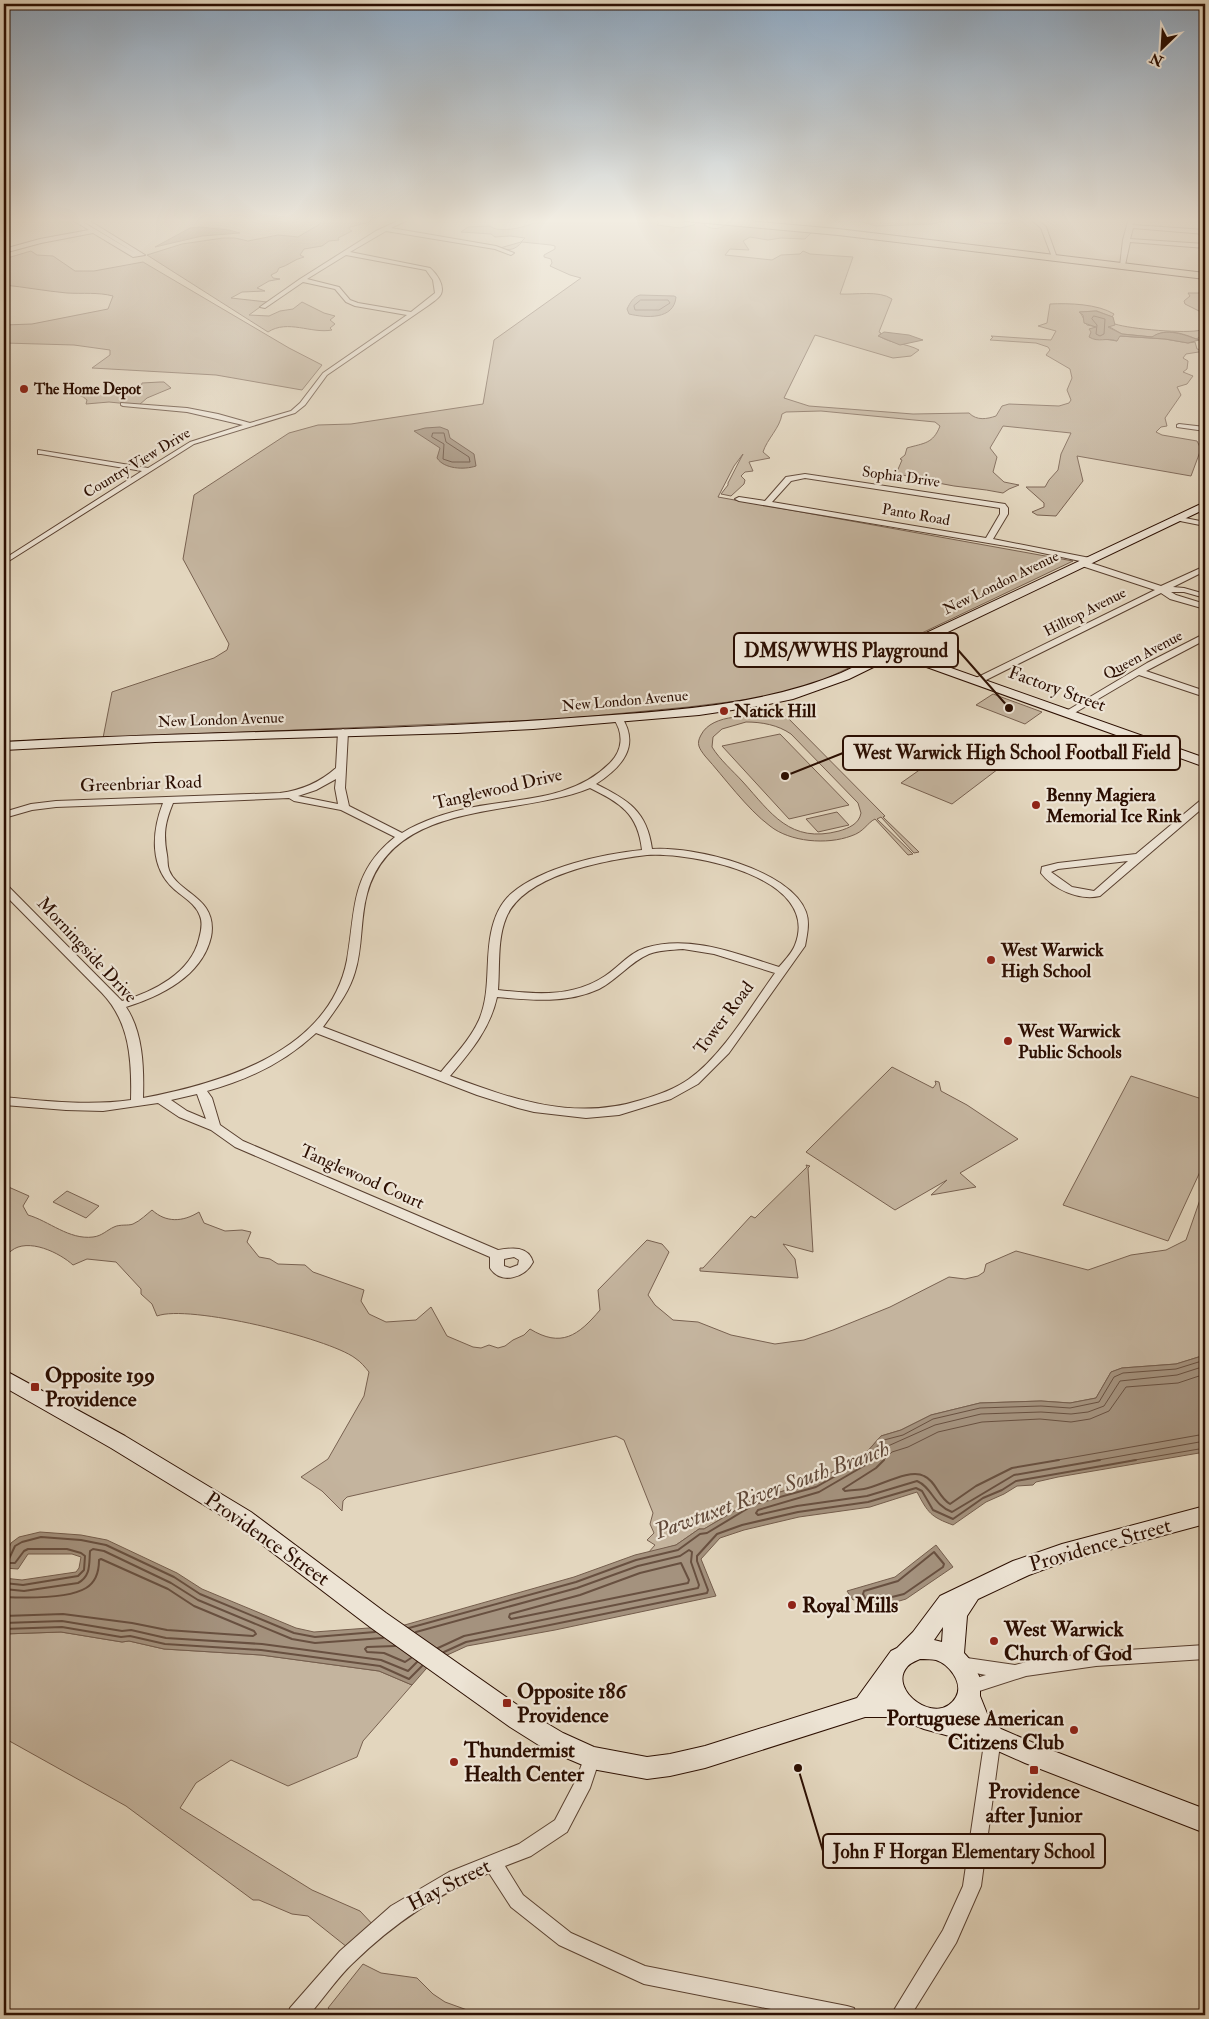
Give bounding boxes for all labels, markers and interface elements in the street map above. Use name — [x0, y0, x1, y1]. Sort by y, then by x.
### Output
north arrow — [1136, 22, 1186, 72]
text: N — [1147, 49, 1167, 70]
place label: The Home Depot — [33, 380, 141, 400]
marker: The Home Depot — [18, 383, 30, 395]
street label: Country View Drive — [80, 424, 194, 502]
street label: Sophia Drive — [861, 462, 941, 493]
street label: Panto Road — [880, 500, 952, 530]
street label: New London Avenue — [940, 547, 1062, 619]
street label: Hilltop Avenue — [1041, 583, 1130, 642]
street label: Queen Avenue — [1100, 626, 1186, 684]
callout: DMS/WWHS Playground — [734, 633, 958, 667]
text: DMS/WWHS Playground — [744, 639, 949, 664]
street label: Factory Street — [1005, 661, 1109, 717]
street label: New London Avenue — [561, 686, 689, 716]
place label: Natick Hill — [733, 700, 816, 723]
marker: Natick Hill — [718, 705, 730, 717]
street label: New London Avenue — [157, 708, 285, 732]
callout: West Warwick High School Football Field — [843, 736, 1180, 770]
text: West Warwick High School Football Field — [852, 741, 1171, 766]
street label: Tanglewood Drive — [432, 763, 565, 815]
street label: Greenbriar Road — [80, 770, 202, 798]
place label: Benny Magiera Memorial Ice Rink — [1045, 784, 1182, 828]
marker: Benny Magiera Memorial Ice Rink — [1030, 799, 1042, 811]
street label: Morningside Drive — [32, 892, 142, 1008]
place label: West Warwick High School — [1000, 939, 1104, 983]
marker: West Warwick High School — [985, 954, 997, 966]
street label: Tower Road — [689, 977, 759, 1059]
place label: West Warwick Public Schools — [1017, 1020, 1122, 1064]
marker: West Warwick Public Schools — [1002, 1035, 1014, 1047]
street label: Tanglewood Court — [296, 1139, 428, 1215]
place label: Opposite 199 Providence — [45, 1362, 155, 1413]
marker: Opposite 199 Providence — [29, 1381, 41, 1393]
water label: Pawtuxet River South Branch — [650, 1434, 893, 1546]
street label: Providence Street — [199, 1486, 335, 1592]
street label: Providence Street — [1026, 1512, 1174, 1578]
place label: Royal Mills — [802, 1592, 898, 1619]
marker: Royal Mills — [786, 1599, 798, 1611]
place label: West Warwick Church of God — [1003, 1616, 1133, 1667]
marker: West Warwick Church of God — [988, 1635, 1000, 1647]
place label: Opposite 186 Providence — [517, 1678, 627, 1729]
marker: Opposite 186 Providence — [501, 1697, 513, 1709]
place label: Portuguese American Citizens Club — [887, 1705, 1065, 1756]
marker: Portuguese American Citizens Club — [1068, 1724, 1080, 1736]
place label: Thundermist Health Center — [463, 1737, 585, 1788]
marker: Thundermist Health Center — [448, 1756, 460, 1768]
marker: Providence after Junior — [1028, 1764, 1040, 1776]
place label: Providence after Junior — [986, 1778, 1083, 1829]
callout: John F Horgan Elementary School — [823, 1834, 1105, 1868]
text: John F Horgan Elementary School — [832, 1840, 1095, 1865]
street label: Hay Street — [403, 1852, 495, 1917]

